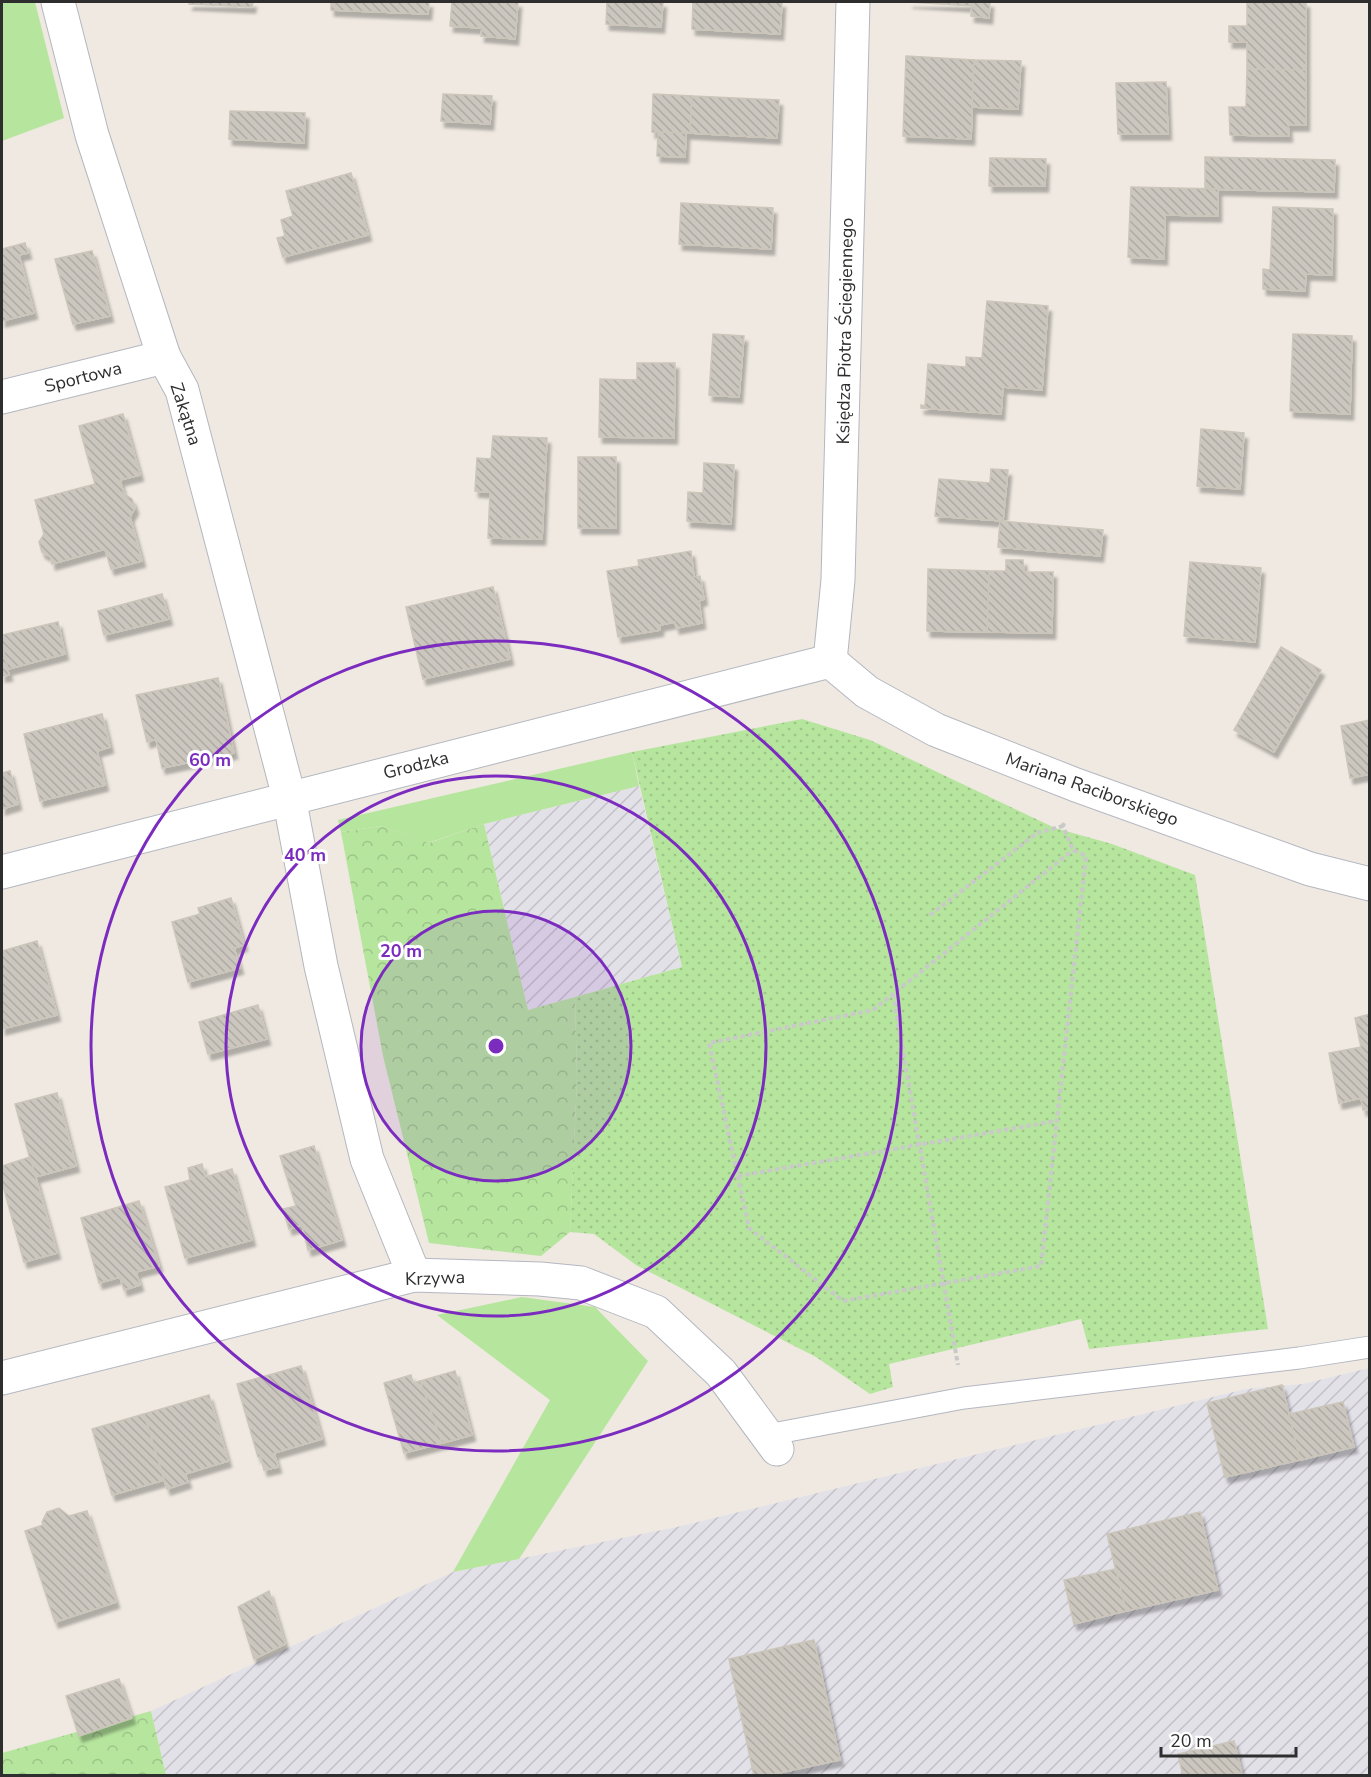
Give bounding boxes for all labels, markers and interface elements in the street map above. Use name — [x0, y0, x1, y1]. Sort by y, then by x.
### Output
street label: Księdza Piotra Ściegiennego — [831, 217, 859, 445]
street label: Sportowa — [42, 356, 124, 398]
street label: Zakątna — [165, 380, 207, 448]
street label: Grodzka — [381, 745, 451, 785]
street label: Mariana Raciborskiego — [1002, 747, 1182, 831]
text: 60 m — [189, 748, 231, 772]
text: 40 m — [284, 843, 326, 867]
text: 20 m — [380, 939, 422, 963]
centre of rings — [486, 1036, 506, 1056]
street label: Krzywa — [405, 1265, 465, 1291]
scale bar — [1161, 1720, 1296, 1758]
text: 20 m — [1170, 1729, 1212, 1753]

